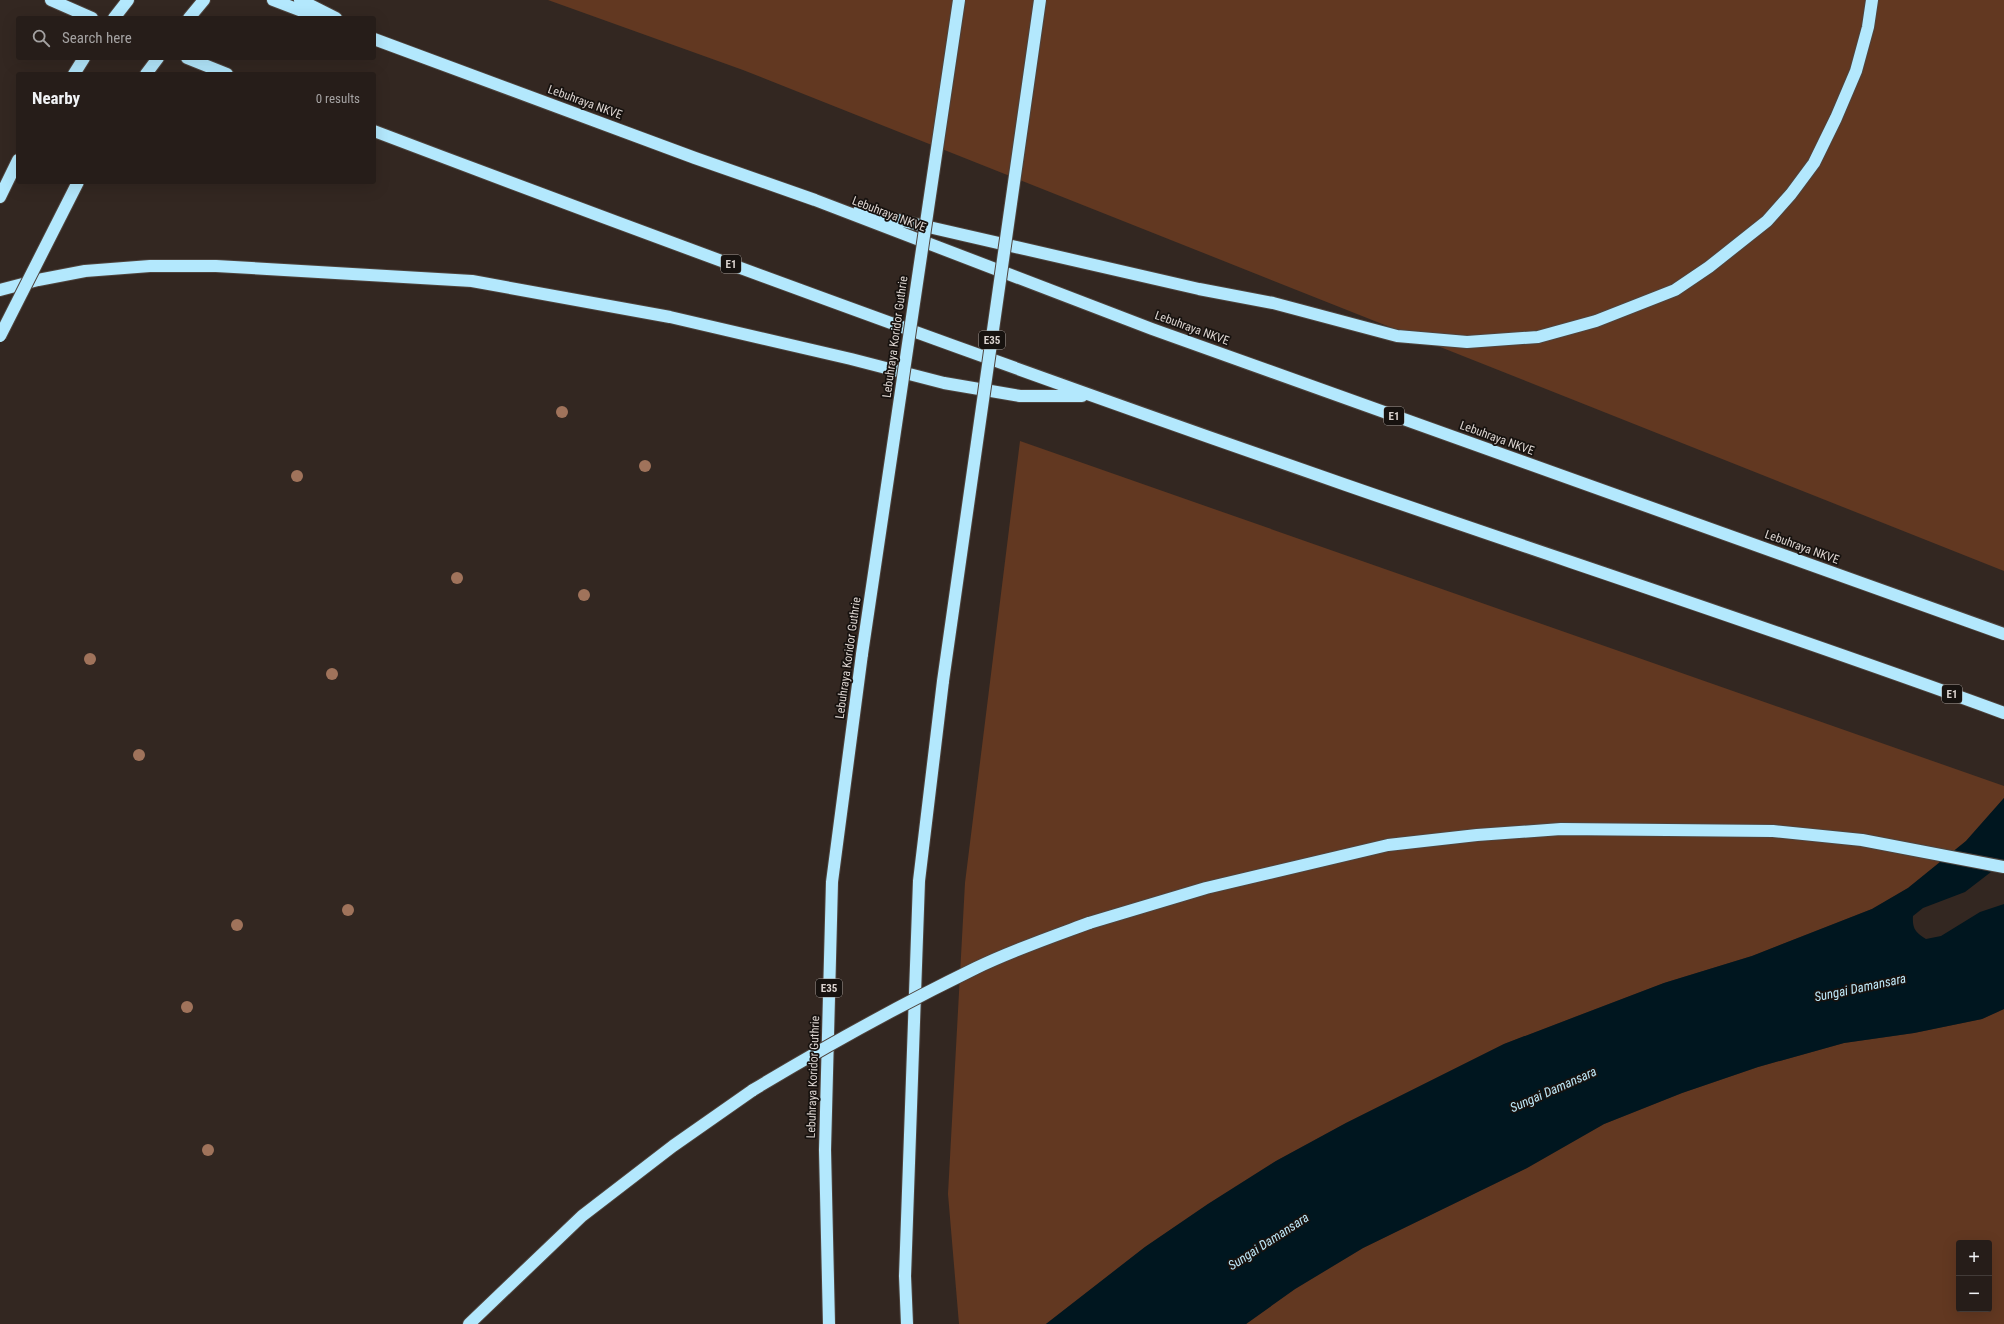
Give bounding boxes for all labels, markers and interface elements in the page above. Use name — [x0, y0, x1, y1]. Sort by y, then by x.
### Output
search box — [16, 16, 376, 60]
icon: search — [30, 27, 52, 49]
text: Search here — [62, 29, 132, 47]
street label: Lebuhraya NKVE — [546, 82, 624, 122]
text: Nearby — [32, 88, 80, 108]
text: 0 results — [316, 91, 360, 106]
street label: Lebuhraya NKVE — [850, 193, 928, 235]
road number: E1 — [721, 255, 741, 273]
street label: Lebuhraya Koridor Guthrie — [880, 275, 911, 399]
street label: Lebuhraya NKVE — [1153, 308, 1231, 348]
road number: E35 — [979, 331, 1005, 349]
road number: E1 — [1384, 407, 1404, 425]
street label: Lebuhraya NKVE — [1458, 418, 1536, 458]
street label: Lebuhraya NKVE — [1763, 527, 1841, 567]
street label: Lebuhraya Koridor Guthrie — [833, 596, 864, 720]
road number: E1 — [1942, 685, 1962, 703]
water label: Sungai Damansara — [1813, 970, 1907, 1005]
road number: E35 — [816, 979, 842, 997]
street label: Lebuhraya Koridor Guthrie — [804, 1015, 822, 1139]
water label: Sungai Damansara — [1508, 1064, 1599, 1115]
water label: Sungai Damansara — [1225, 1210, 1311, 1273]
map controls — [1956, 1240, 1992, 1312]
button: + — [1956, 1240, 1992, 1276]
button: − — [1956, 1276, 1992, 1312]

